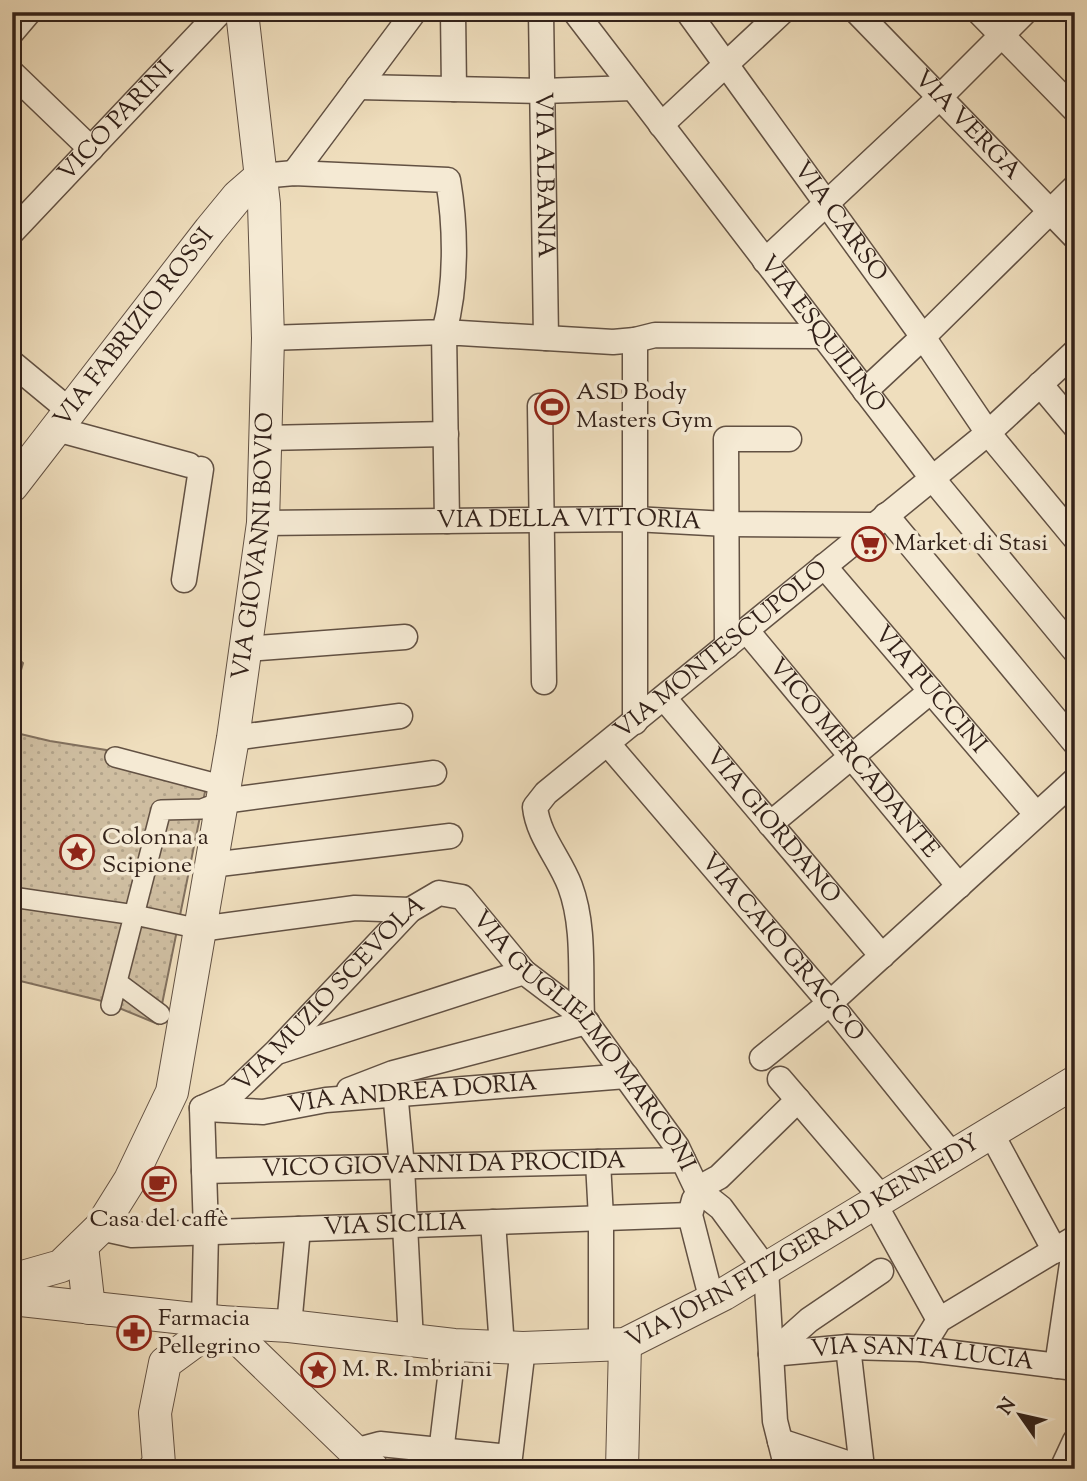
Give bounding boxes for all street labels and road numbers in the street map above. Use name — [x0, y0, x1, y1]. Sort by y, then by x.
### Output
street label: VICO PARINI — [51, 53, 182, 190]
street label: VIA VERGA — [906, 63, 1029, 188]
street label: VIA ALBANIA — [525, 92, 562, 259]
street label: VIA CARSO — [785, 155, 895, 289]
street label: VIA FABRIZIO ROSSI — [46, 221, 223, 435]
street label: VIA ESQUILINO — [751, 248, 893, 420]
street label: VIA GIOVANNI BOVIO — [224, 412, 283, 682]
street label: VIA DELLA VITTORIA — [436, 502, 703, 540]
street label: VIA MONTESCUPOLO — [607, 553, 835, 748]
street label: VIA PUCCINI — [865, 619, 994, 761]
street label: VICO MERCADANTE — [760, 651, 947, 866]
street label: VIA GIORDANO — [697, 741, 848, 911]
street label: VIA CAIO GRACCO — [692, 846, 872, 1049]
street label: VIA MUZIO SCEVOLA — [227, 888, 432, 1100]
street label: VIA GUGLIELMO MARCONI — [463, 904, 703, 1177]
street label: VIA ANDREA DORIA — [285, 1066, 539, 1124]
street label: VIA JOHN FITZGERALD KENNEDY — [620, 1126, 986, 1358]
street label: VICO GIOVANNI DA PROCIDA — [262, 1144, 627, 1187]
street label: VIA SICILIA — [323, 1206, 468, 1245]
street label: VIA SANTA LUCIA — [809, 1329, 1036, 1380]

